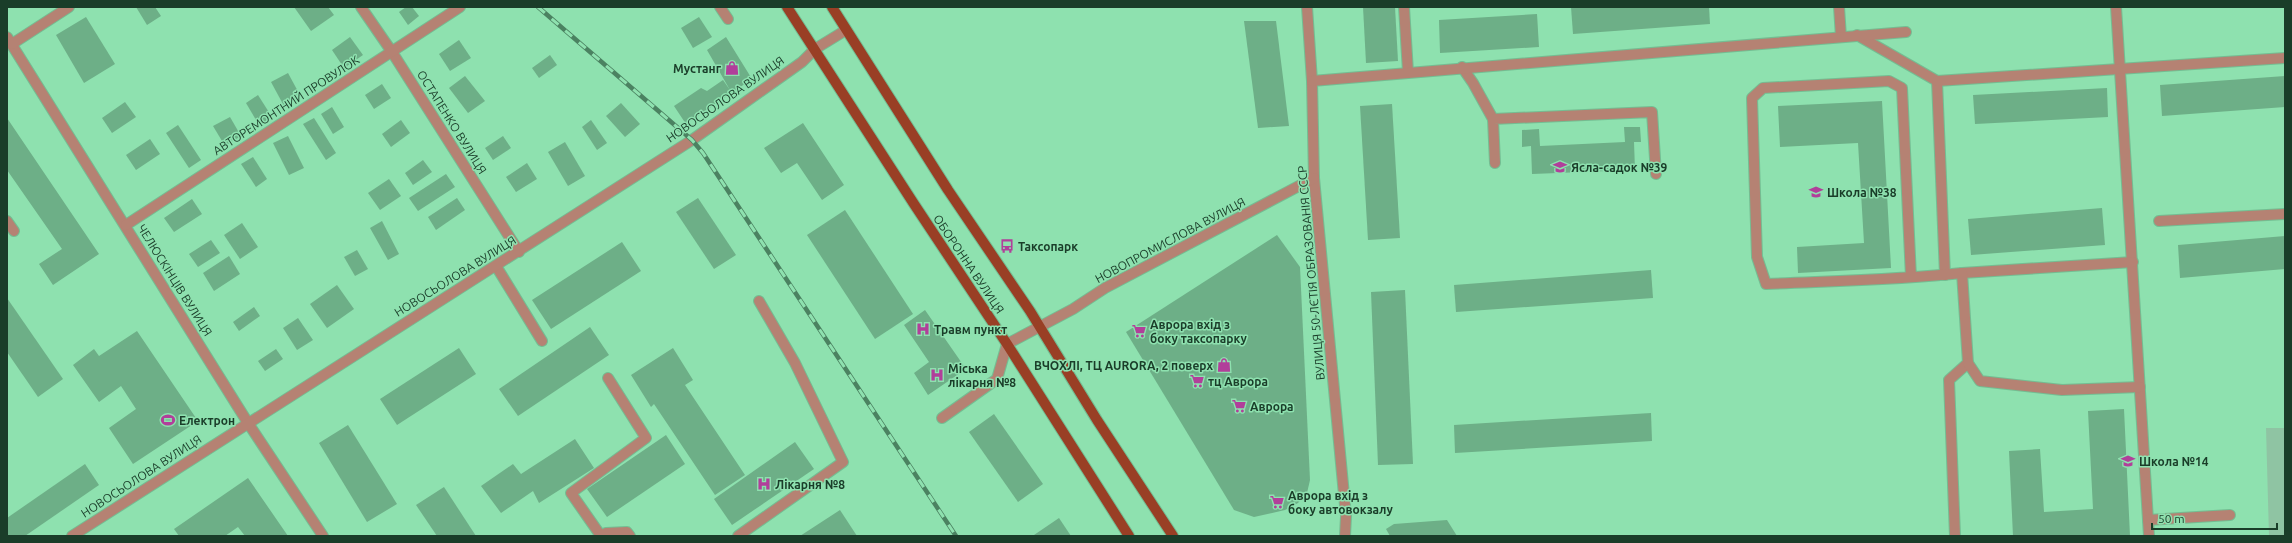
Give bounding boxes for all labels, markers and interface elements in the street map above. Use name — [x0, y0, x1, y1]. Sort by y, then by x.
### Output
street label: АВТОРЕМОНТНИЙ ПРОВУЛОК — [211, 52, 362, 157]
street label: НОВОСЬОЛОВА ВУЛИЦЯ — [664, 53, 786, 145]
shop icon: Мустанг — [724, 60, 740, 76]
place label: Мустанг — [673, 62, 722, 75]
street label: ОСТАПЕНКО ВУЛИЦЯ — [415, 68, 489, 176]
school or university icon: Ясла-садок №39 — [1552, 159, 1568, 175]
place label: Ясла-садок №39 — [1571, 161, 1668, 174]
street label: ВУЛИЦЯ 50-ЛЄТІЯ ОБРАЗОВАНІЯ СССР — [1295, 165, 1327, 381]
school or university icon: Школа №38 — [1808, 184, 1824, 200]
place label: Школа №38 — [1827, 186, 1897, 199]
street label: НОВОПРОМИСЛОВА ВУЛИЦЯ — [1093, 195, 1247, 285]
street label: ОБОРОННА ВУЛИЦЯ — [931, 212, 1007, 316]
street label: ЧЕЛЮСКІНЦІВ ВУЛИЦЯ — [135, 222, 215, 338]
street label: НОВОСЬОЛОВА ВУЛИЦЯ — [392, 233, 518, 319]
bus stop icon: Таксопарк — [999, 238, 1015, 254]
place label: Таксопарк — [1018, 240, 1078, 253]
place label: Аврора вхід з боку таксопарку — [1150, 318, 1248, 345]
hospital icon: Травм пункт — [915, 321, 931, 337]
place label: Травм пункт — [934, 323, 1007, 336]
supermarket icon: Аврора вхід з боку таксопарку — [1131, 323, 1147, 339]
shop icon: ВЧОХЛІ, ТЦ AURORA, 2 поверх — [1216, 357, 1232, 373]
place label: ВЧОХЛІ, ТЦ AURORA, 2 поверх — [1034, 359, 1213, 372]
place label: Міська лікарня №8 — [948, 362, 1016, 389]
hospital icon: Міська лікарня №8 — [929, 367, 945, 383]
supermarket icon: тц Аврора — [1189, 373, 1205, 389]
place label: тц Аврора — [1208, 375, 1268, 388]
supermarket icon: Аврора — [1231, 398, 1247, 414]
place label: Аврора — [1250, 400, 1294, 413]
sports icon: Електрон — [160, 412, 176, 428]
place label: Електрон — [179, 414, 235, 427]
street label: НОВОСЬОЛОВА ВУЛИЦЯ — [79, 432, 203, 520]
school or university icon: Школа №14 — [2120, 453, 2136, 469]
place label: Школа №14 — [2139, 455, 2209, 468]
hospital icon: Лікарня №8 — [756, 476, 772, 492]
place label: Лікарня №8 — [775, 478, 845, 491]
place label: Аврора вхід з боку автовокзалу — [1288, 489, 1393, 516]
supermarket icon: Аврора вхід з боку автовокзалу — [1269, 494, 1285, 510]
scale bar — [2152, 505, 2277, 531]
text: 50 m — [2158, 512, 2185, 525]

